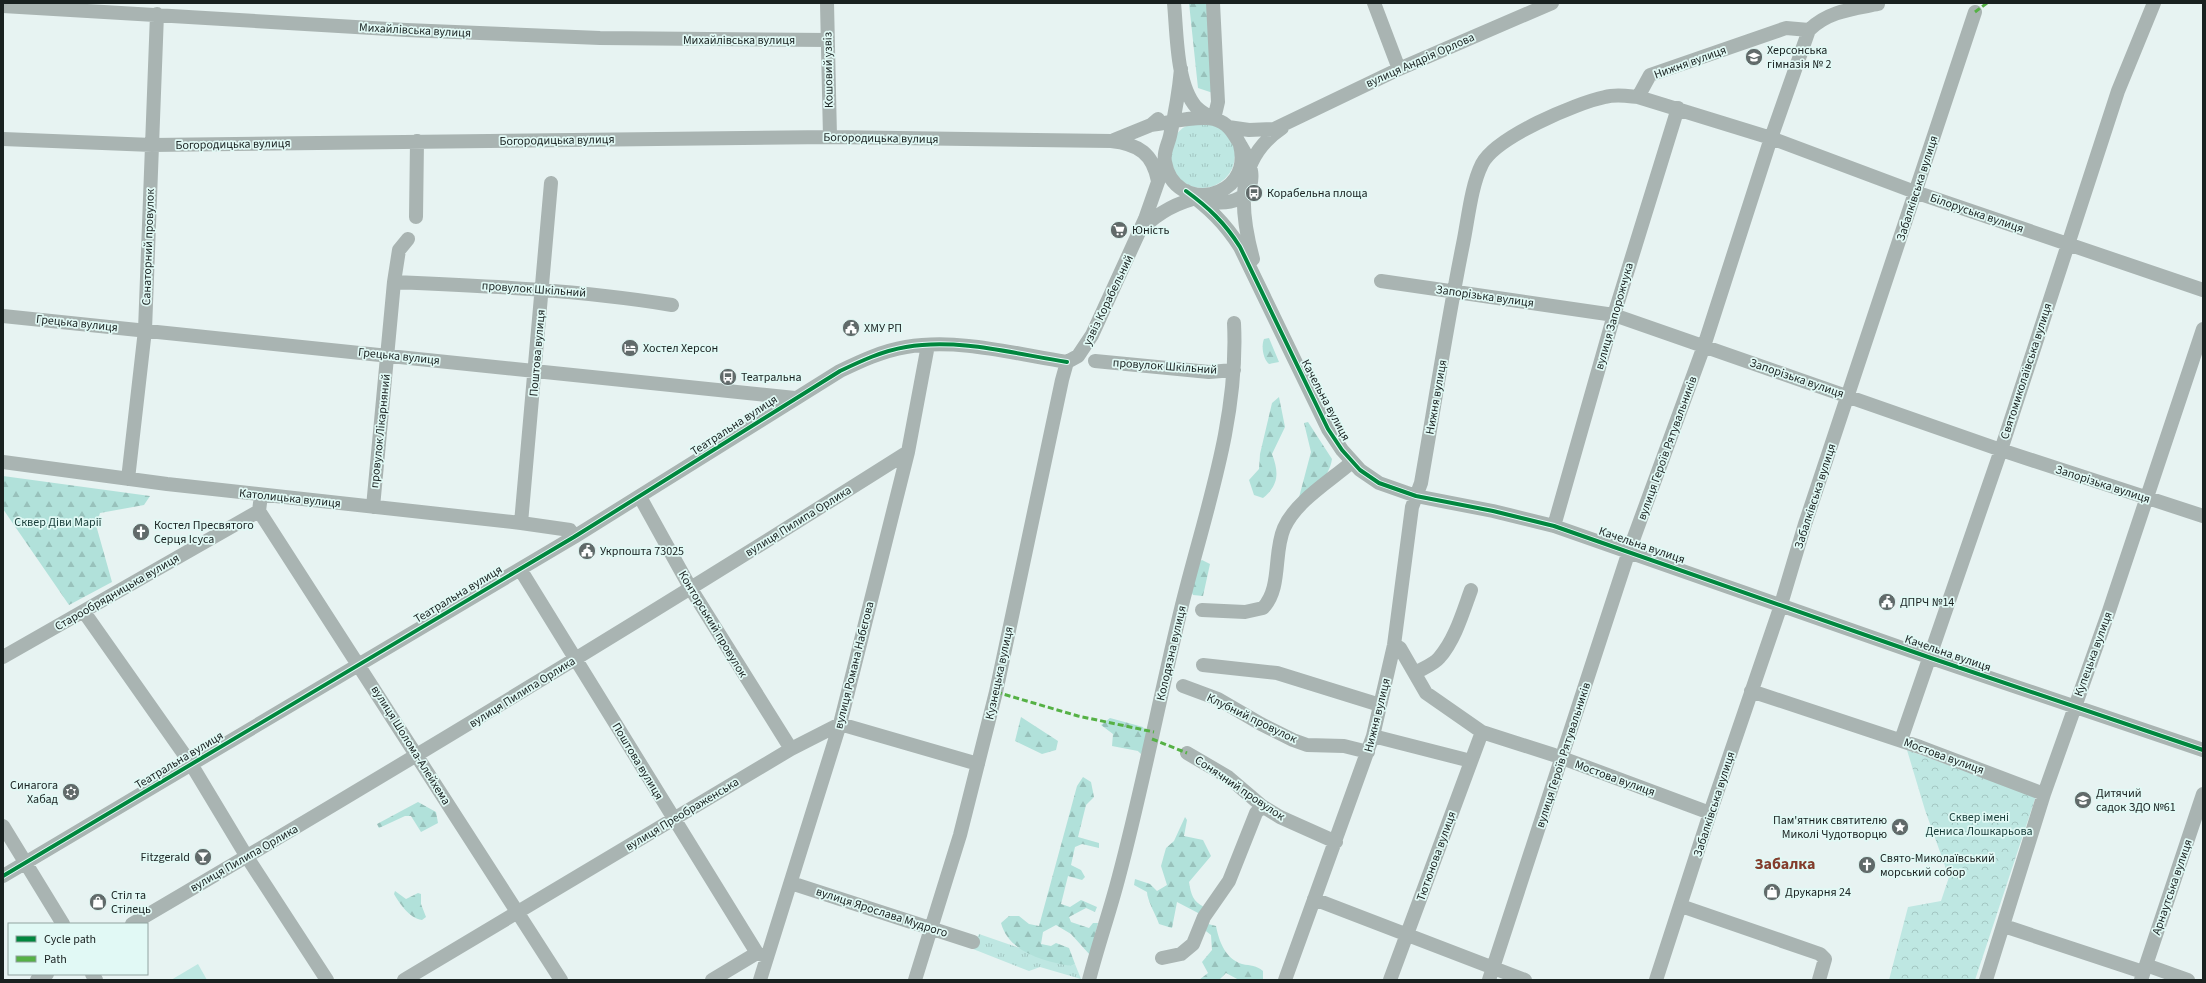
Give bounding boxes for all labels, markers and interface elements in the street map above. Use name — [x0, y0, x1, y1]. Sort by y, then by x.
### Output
street label: Михайлівська вулиця — [358, 19, 471, 42]
street label: вулиця Андрія Орлова — [1363, 29, 1477, 92]
street label: Михайлівська вулиця — [683, 32, 795, 49]
street label: Кошовий узвіз — [819, 32, 838, 108]
street label: Нижня вулиця — [1652, 42, 1729, 83]
place label: Херсонська гімназія № 2 — [1767, 42, 1831, 73]
school or university icon: Херсонська гімназія № 2 — [1744, 47, 1764, 67]
street label: Богородицька вулиця — [823, 129, 939, 148]
street label: Богородицька вулиця — [499, 131, 615, 150]
street label: Забалківська вулиця — [1892, 133, 1943, 243]
street label: Богородицька вулиця — [175, 135, 291, 154]
bus stop icon: Корабельна площа — [1244, 183, 1264, 203]
place label: Корабельна площа — [1267, 185, 1368, 202]
street label: Санаторний провулок — [138, 188, 159, 306]
street label: Білоруська вулиця — [1928, 189, 2026, 237]
supermarket icon: Юність — [1109, 220, 1129, 240]
place label: Юність — [1132, 222, 1169, 239]
street label: узвіз Корабельний — [1079, 252, 1138, 348]
street label: вулиця Запорожчука — [1591, 261, 1638, 372]
street label: провулок Шкільний — [481, 277, 587, 302]
street label: Запорізька вулиця — [1435, 281, 1535, 312]
street label: Святомиколаївська вулиця — [1996, 301, 2057, 441]
street label: Поштова вулиця — [525, 309, 550, 397]
street label: Грецька вулиця — [35, 311, 119, 336]
public building icon: ХМУ РП — [841, 318, 861, 338]
place label: ХМУ РП — [864, 320, 902, 337]
hotel icon: Хостел Херсон — [620, 338, 640, 358]
place label: Хостел Херсон — [643, 340, 718, 357]
street label: Грецька вулиця — [357, 344, 441, 369]
street label: провулок Шкільний — [1112, 354, 1218, 379]
street label: Запорізька вулиця — [1747, 354, 1846, 403]
street label: Качельна вулиця — [1297, 356, 1354, 444]
street label: Нижня вулиця — [1422, 358, 1451, 436]
bus stop icon: Театральна — [718, 367, 738, 387]
place label: Театральна — [741, 369, 801, 386]
street label: провулок Лікарняний — [366, 373, 395, 489]
street label: вулиця Героїв Рятувальників — [1633, 374, 1701, 523]
street label: Театральна вулиця — [688, 391, 781, 460]
street label: Забалківська вулиця — [1790, 441, 1841, 551]
street label: Запорізька вулиця — [2053, 461, 2152, 508]
street label: вулиця Пилипа Орлика — [742, 482, 855, 561]
street label: Католицька вулиця — [238, 485, 342, 512]
park label: Сквер Діви Марії — [14, 514, 102, 531]
place label: Костел Пресвятого Серця Ісуса — [154, 517, 254, 548]
church icon: Костел Пресвятого Серця Ісуса — [131, 522, 151, 542]
street label: Качельна вулиця — [1596, 523, 1687, 568]
public building icon: Укрпошта 73025 — [577, 541, 597, 561]
place label: Укрпошта 73025 — [600, 543, 684, 560]
street label: Старообрядницька вулиця — [52, 550, 183, 635]
street label: Театральна вулиця — [411, 561, 506, 628]
street label: Конторський провулок — [674, 568, 751, 681]
public building icon: ДПРЧ №14 — [1877, 592, 1897, 612]
place label: ДПРЧ №14 — [1900, 594, 1954, 611]
street label: вулиця Романа Набєгова — [830, 600, 879, 731]
street label: Колодязна вулиця — [1152, 604, 1191, 702]
street label: Купецька вулиця — [2070, 609, 2117, 699]
street label: Кузнецька вулиця — [981, 625, 1018, 721]
street label: Качельна вулиця — [1902, 631, 1993, 676]
street label: вулиця Пилипа Орлика — [466, 653, 579, 732]
street label: Нижня вулиця — [1360, 676, 1395, 754]
street label: вулиця Героїв Рятувальників — [1532, 680, 1595, 830]
street label: вулиця Шолома-Алейхема — [367, 682, 454, 808]
street label: Клубний провулок — [1204, 689, 1300, 748]
street label: Поштова вулиця — [608, 719, 667, 803]
street label: Театральна вулиця — [132, 727, 227, 794]
street label: Мостова вулиця — [1901, 734, 1986, 779]
street label: Забалківська вулиця — [1689, 749, 1740, 859]
street label: Сонячний провулок — [1191, 752, 1288, 825]
street label: Мостова вулиця — [1572, 756, 1657, 801]
street label: вулиця Преображенська — [622, 774, 742, 855]
place label: Синагога Хабад — [10, 777, 59, 808]
synagogue icon: Синагога Хабад — [61, 782, 81, 802]
place label: Дитячий садок ЗДО №61 — [2096, 785, 2176, 816]
school or university icon: Дитячий садок ЗДО №61 — [2073, 790, 2093, 810]
street label: Тютюнова вулиця — [1412, 809, 1461, 903]
park label: Сквер імені Дениса Лошкарьова — [1925, 809, 2033, 840]
place label: Пам'ятник святителю Миколі Чудотворцю — [1773, 812, 1887, 843]
place icon: Пам'ятник святителю Миколі Чудотворцю — [1890, 817, 1910, 837]
street label: вулиця Пилипа Орлика — [187, 820, 302, 896]
street label: Арнаутська вулиця — [2148, 837, 2197, 937]
bar icon: Fitzgerald — [193, 847, 213, 867]
place label: Fitzgerald — [141, 849, 190, 866]
place label: Свято-Миколаївський морський собор — [1880, 850, 1995, 881]
district label: Забалка — [1755, 853, 1815, 875]
church icon: Свято-Миколаївський морський собор — [1857, 855, 1877, 875]
shop icon: Друкарня 24 — [1762, 882, 1782, 902]
street label: вулиця Ярослава Мудрого — [814, 883, 950, 942]
place label: Друкарня 24 — [1785, 884, 1851, 901]
place label: Стіл та Стілець — [111, 887, 151, 918]
shop icon: Стіл та Стілець — [88, 892, 108, 912]
legend — [8, 923, 148, 975]
text: Cycle path — [44, 931, 96, 948]
text: Path — [44, 951, 67, 968]

